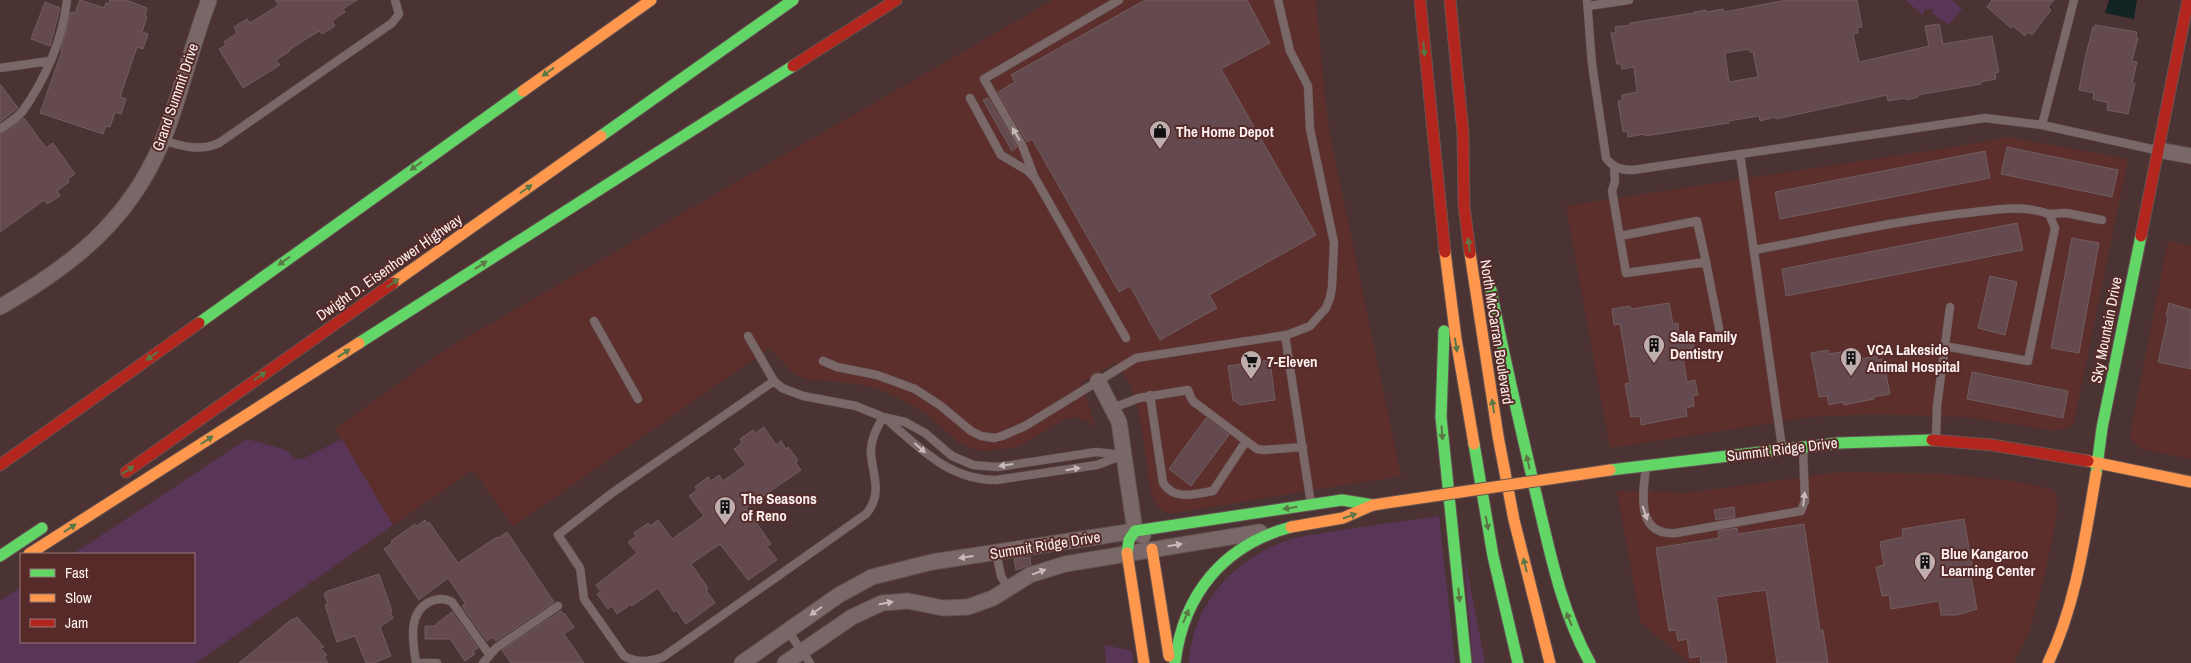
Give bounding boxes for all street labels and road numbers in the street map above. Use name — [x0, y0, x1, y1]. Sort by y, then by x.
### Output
street label: Grand Summit Drive — [147, 40, 203, 154]
street label: Dwight D. Eisenhower Highway — [312, 208, 467, 325]
street label: North McCarran Boulevard — [1475, 258, 1519, 406]
street label: Sky Mountain Drive — [2085, 275, 2127, 385]
street label: Summit Ridge Drive — [1725, 432, 1839, 466]
street label: Summit Ridge Drive — [988, 526, 1102, 564]

